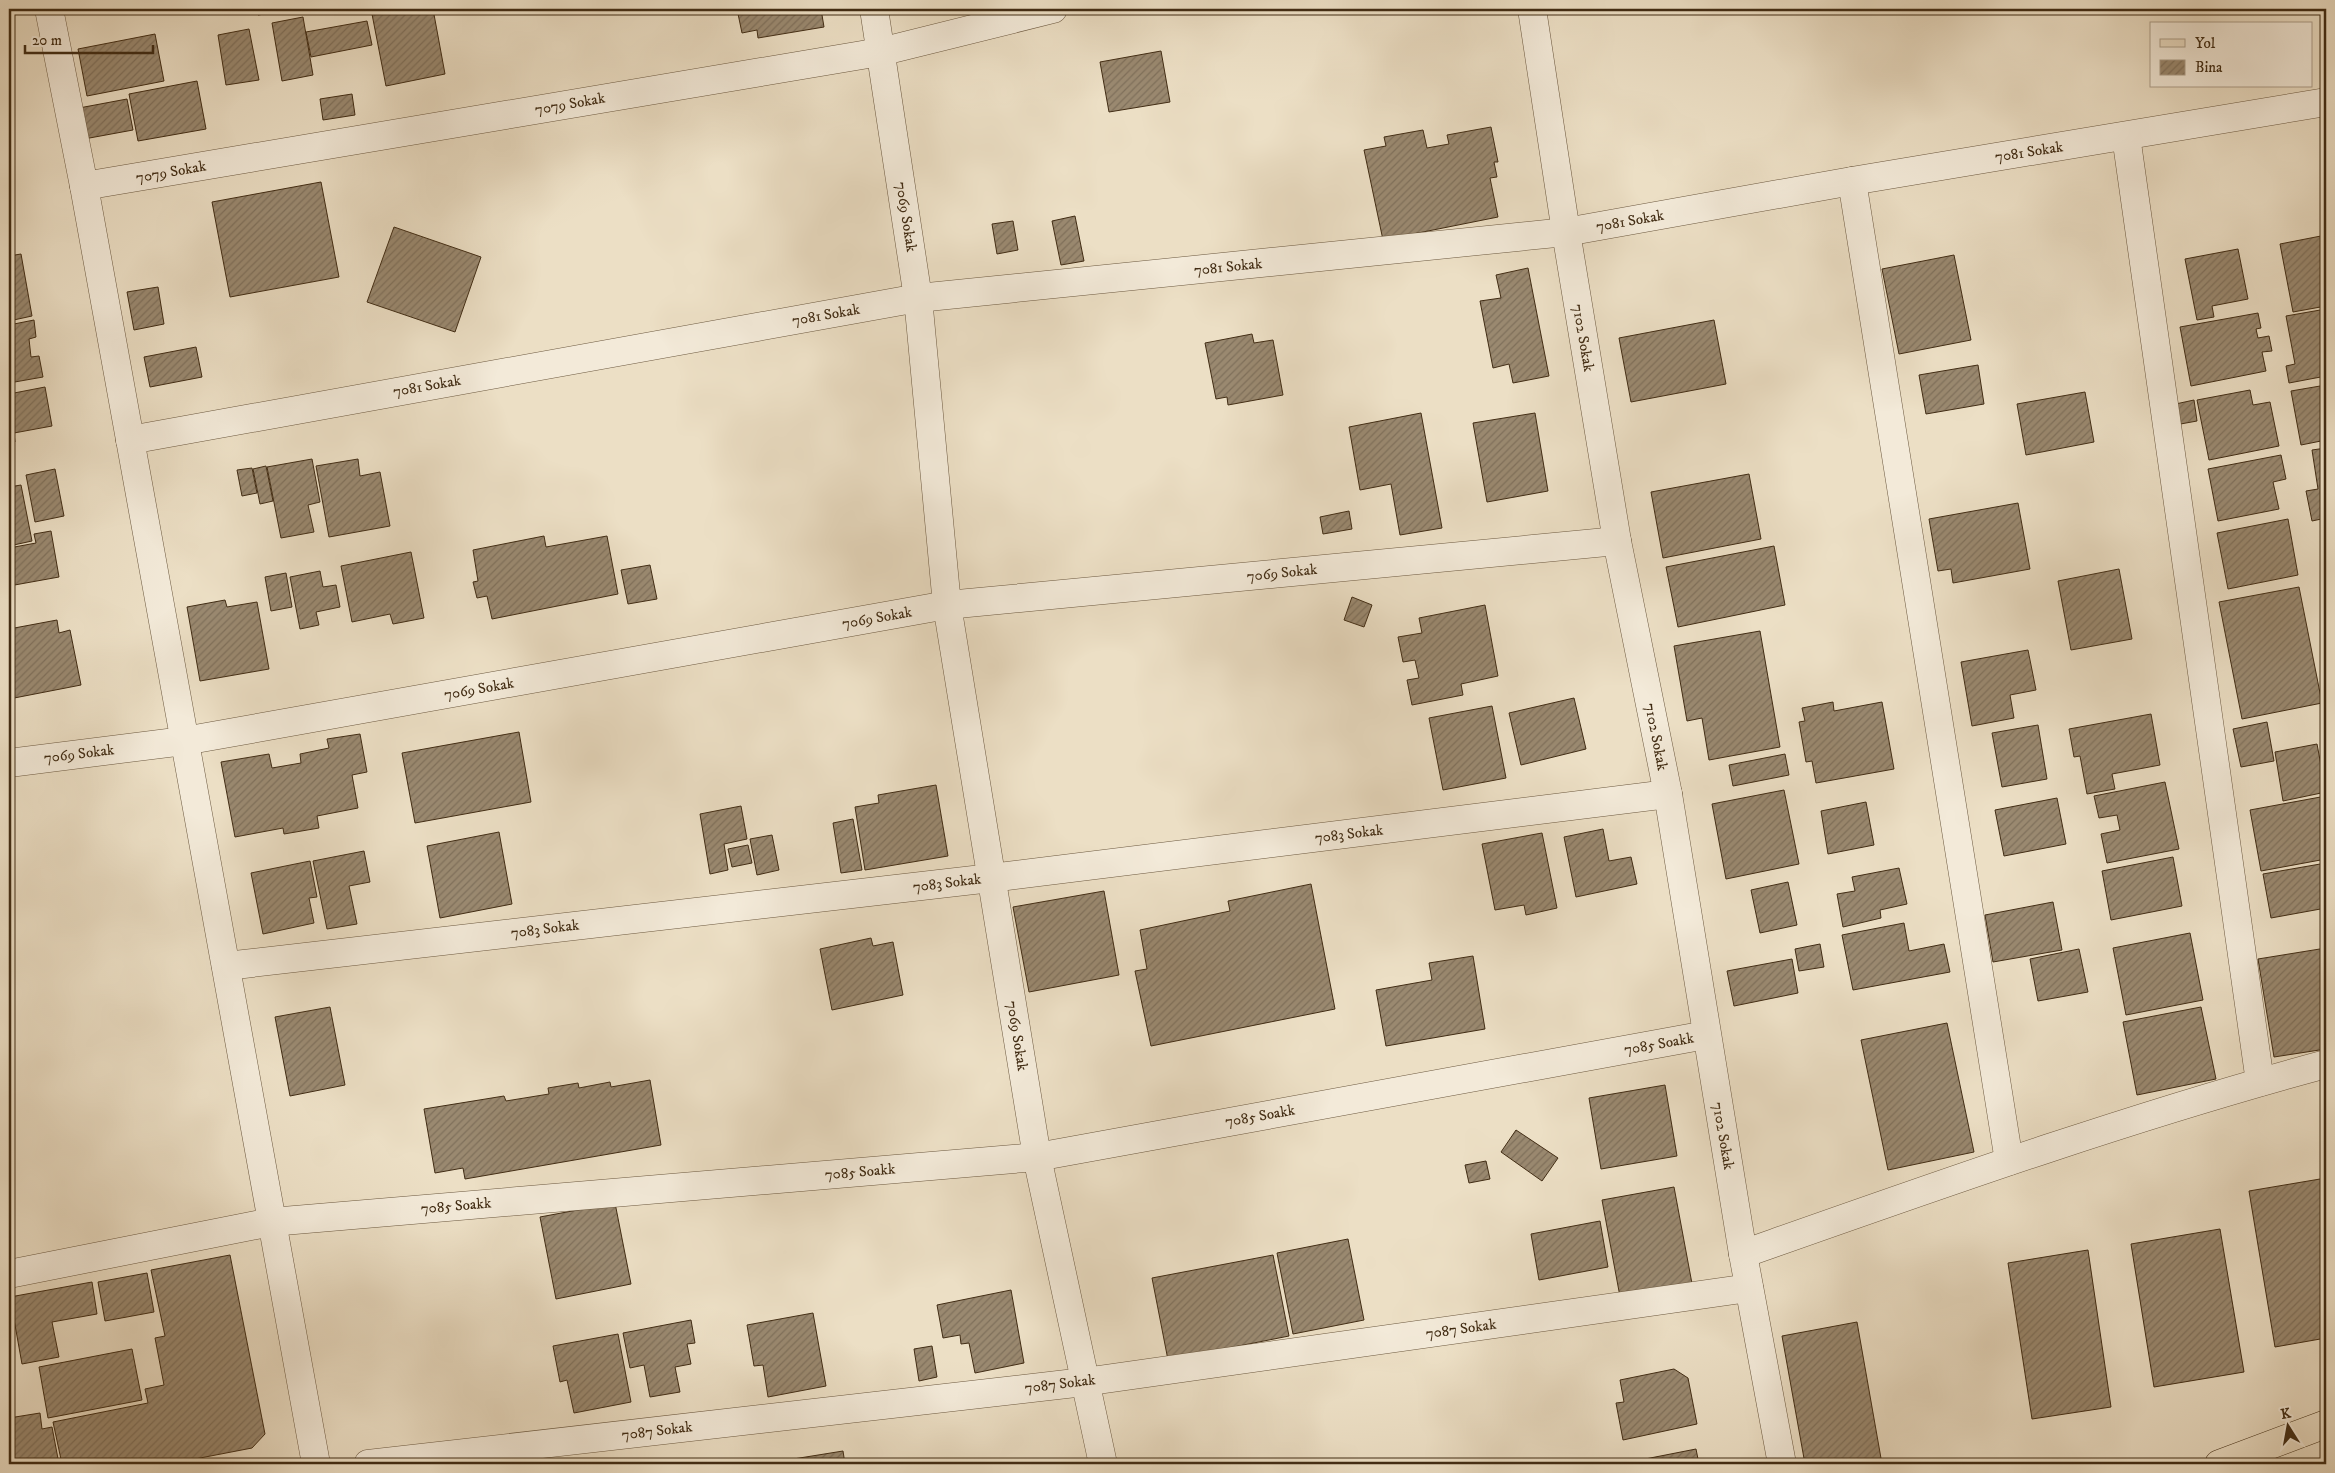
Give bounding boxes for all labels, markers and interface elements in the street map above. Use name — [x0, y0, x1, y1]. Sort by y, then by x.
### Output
scale bar — [25, 22, 152, 54]
legend — [2150, 22, 2312, 88]
text: 20 m — [32, 31, 62, 50]
text: Yol — [2195, 34, 2216, 53]
text: Bina — [2195, 58, 2223, 77]
street label: 7079 Sokak — [533, 88, 607, 120]
street label: 7081 Sokak — [1994, 137, 2065, 167]
street label: 7079 Sokak — [134, 156, 208, 188]
street label: 7069 Sokak — [891, 181, 921, 254]
street label: 7081 Sokak — [1595, 206, 1666, 236]
street label: 7081 Sokak — [1193, 254, 1264, 280]
street label: 7081 Sokak — [791, 300, 862, 330]
street label: 7102 Sokak — [1568, 303, 1598, 374]
street label: 7081 Sokak — [392, 371, 463, 401]
street label: 7069 Sokak — [1246, 560, 1319, 586]
street label: 7069 Sokak — [840, 602, 914, 634]
street label: 7069 Sokak — [442, 673, 516, 705]
street label: 7102 Sokak — [1640, 702, 1672, 773]
street label: 7069 Sokak — [43, 740, 116, 768]
street label: 7083 Sokak — [1314, 820, 1385, 848]
street label: 7083 Sokak — [912, 869, 983, 897]
street label: 7083 Sokak — [510, 915, 581, 943]
street label: 7069 Sokak — [1002, 1000, 1032, 1073]
street label: 7085 Soakk — [1623, 1028, 1696, 1059]
street label: 7085 Soakk — [1224, 1100, 1297, 1131]
street label: 7102 Sokak — [1708, 1101, 1738, 1172]
street label: 7085 Soakk — [824, 1159, 897, 1185]
street label: 7085 Soakk — [420, 1193, 493, 1219]
street label: 7087 Sokak — [1425, 1315, 1498, 1343]
street label: 7087 Sokak — [1024, 1370, 1097, 1398]
north arrow — [2262, 1400, 2312, 1450]
text: K — [2279, 1404, 2293, 1424]
street label: 7087 Sokak — [621, 1417, 694, 1445]

